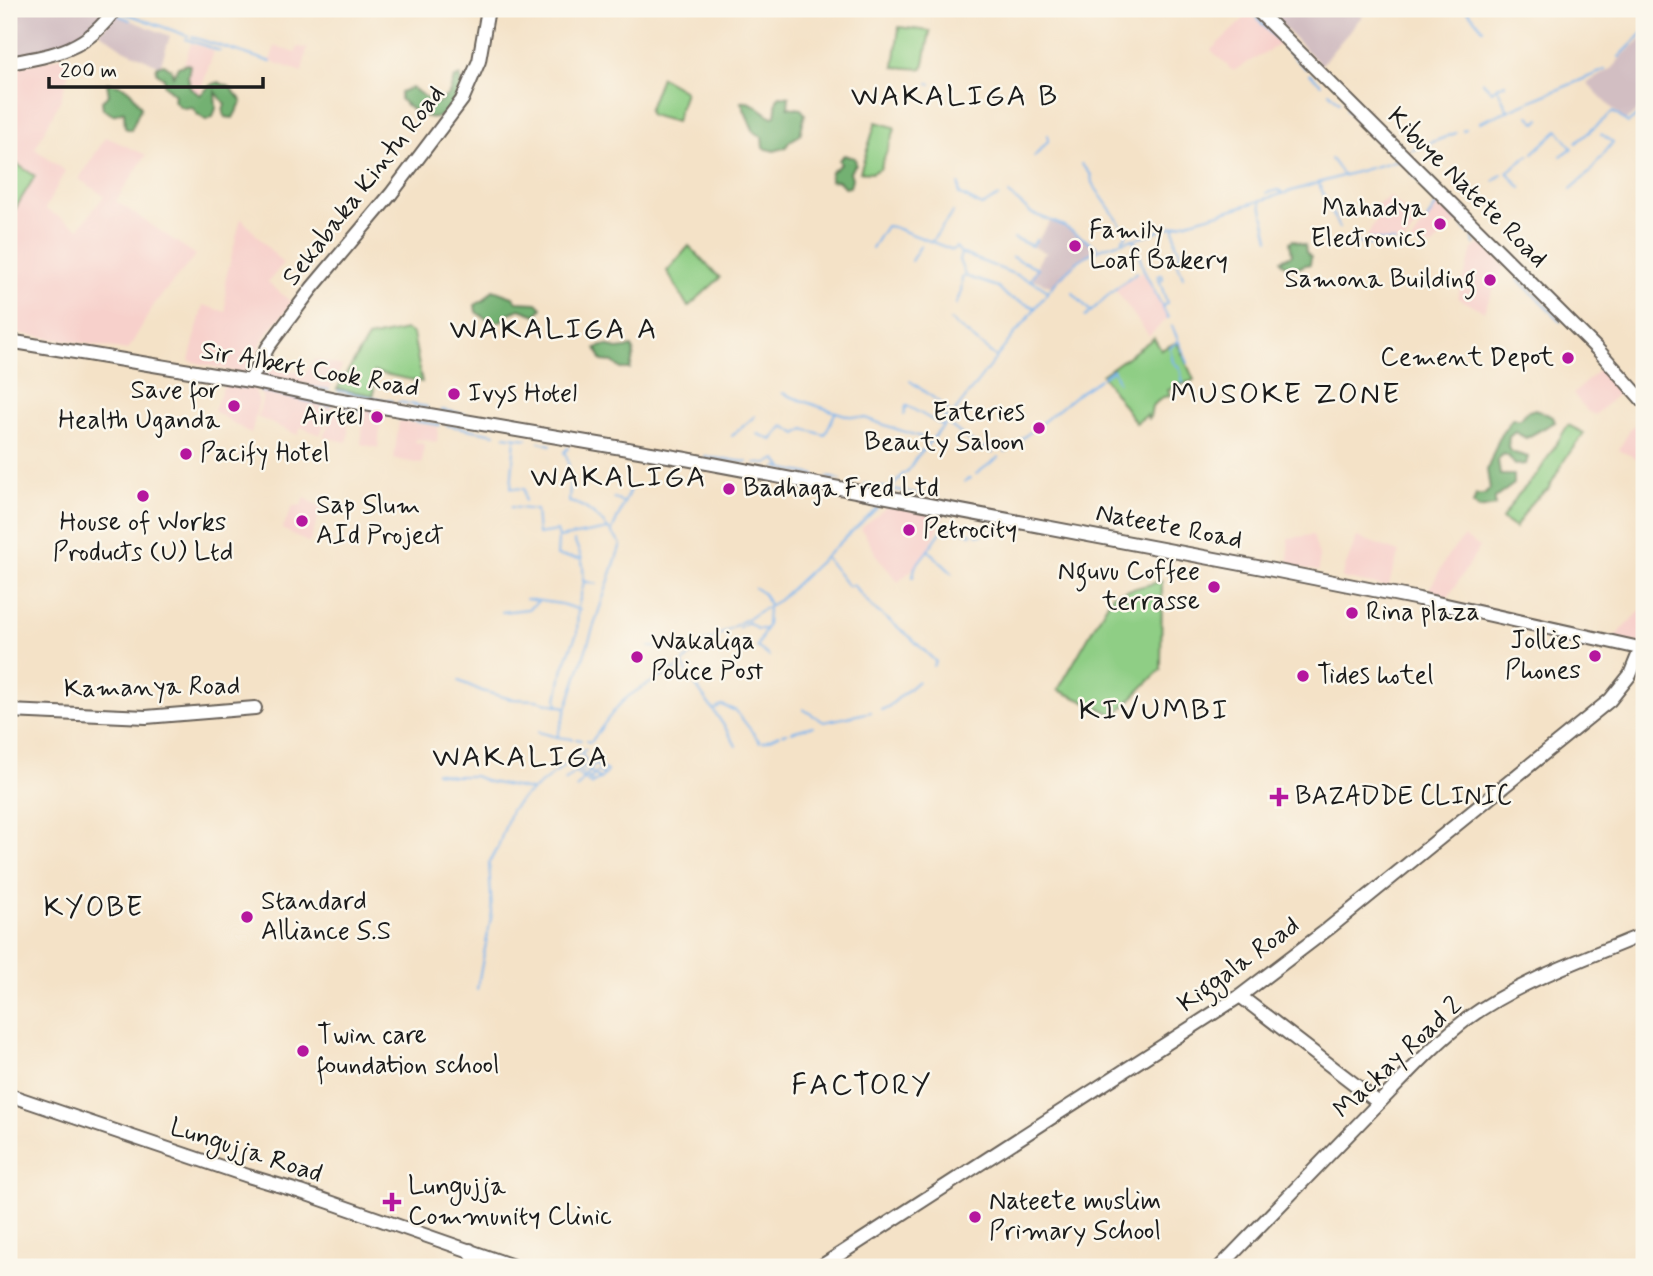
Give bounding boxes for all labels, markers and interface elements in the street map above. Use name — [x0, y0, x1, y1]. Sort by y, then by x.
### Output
scale bar — [49, 46, 262, 90]
text: 200 m — [60, 57, 117, 85]
district label: WAKALIGA B — [851, 77, 1059, 116]
street label: Sekabaka Kintu Road — [275, 79, 453, 293]
street label: Kibuye Natete Road — [1379, 100, 1555, 276]
place label: Mahadya Electronics — [1311, 192, 1426, 256]
place label: Family Loaf Bakery — [1089, 214, 1228, 278]
marker: Mahadya Electronics — [1432, 216, 1448, 232]
marker: Family Loaf Bakery — [1067, 238, 1083, 254]
place label: Samona Building — [1284, 263, 1476, 300]
marker: Samona Building — [1482, 272, 1498, 288]
district label: WAKALIGA A — [449, 310, 659, 349]
street label: Sir Albert Cook Road — [198, 334, 422, 406]
place label: Cement Depot — [1380, 341, 1554, 375]
marker: Cement Depot — [1560, 350, 1576, 366]
place label: Save for Health Uganda — [58, 374, 220, 438]
district label: MUSOKE ZONE — [1170, 375, 1402, 414]
place label: Ivys Hotel — [468, 377, 577, 411]
marker: Ivys Hotel — [446, 386, 462, 402]
place label: Eateries Beauty Saloon — [864, 396, 1025, 460]
marker: Save for Health Uganda — [226, 398, 242, 414]
place label: Airtel — [302, 400, 363, 434]
marker: Airtel — [369, 409, 385, 425]
marker: Eateries Beauty Saloon — [1031, 420, 1047, 436]
place label: Pacify Hotel — [200, 437, 329, 471]
marker: Pacify Hotel — [178, 446, 194, 462]
district label: WAKALIGA — [530, 458, 708, 497]
place label: Badhaga Fred Ltd — [743, 472, 939, 506]
marker: Badhaga Fred Ltd — [721, 481, 737, 497]
marker: House of Works Products (U) Ltd — [135, 488, 151, 504]
place label: Sap Slum AId Project — [316, 489, 444, 553]
street label: Nateete Road — [1093, 496, 1245, 558]
place label: House of Works Products (U) Ltd — [53, 506, 233, 570]
marker: Sap Slum AId Project — [294, 513, 310, 529]
place label: Petrocity — [923, 513, 1017, 547]
marker: Petrocity — [901, 522, 917, 538]
place label: Nguvu Coffee terrasse — [1058, 555, 1200, 619]
marker: Nguvu Coffee terrasse — [1206, 579, 1222, 595]
place label: Rina plaza — [1366, 596, 1480, 630]
marker: Rina plaza — [1344, 605, 1360, 621]
place label: Jollies Phones — [1505, 624, 1581, 688]
place label: Wakaliga Police Post — [651, 625, 764, 689]
marker: Jollies Phones — [1587, 648, 1603, 664]
marker: Wakaliga Police Post — [629, 649, 645, 665]
place label: Tides hotel — [1317, 659, 1434, 693]
marker: Tides hotel — [1295, 668, 1311, 684]
street label: Kamanya Road — [64, 669, 240, 707]
district label: KIVUMBI — [1078, 691, 1230, 730]
district label: WAKALIGA — [432, 738, 610, 777]
place label: BAZADDE CLINIC — [1295, 780, 1512, 814]
marker: BAZADDE CLINIC — [1269, 787, 1289, 807]
place label: Standard Alliance S.S — [261, 885, 391, 949]
district label: KYOBE — [44, 890, 144, 927]
marker: Standard Alliance S.S — [239, 909, 255, 925]
street label: Kiggala Road — [1171, 909, 1309, 1023]
street label: Mackay Road 2 — [1326, 989, 1470, 1126]
place label: Twin care foundation school — [317, 1019, 500, 1085]
marker: Twin care foundation school — [295, 1043, 311, 1059]
district label: FACTORY — [791, 1066, 933, 1105]
street label: Lungujja Road — [165, 1110, 327, 1194]
place label: Lungujja Community Clinic — [408, 1170, 612, 1234]
place label: Nateete muslim Primary School — [989, 1185, 1161, 1249]
marker: Lungujja Community Clinic — [382, 1192, 402, 1212]
marker: Nateete muslim Primary School — [967, 1209, 983, 1225]

